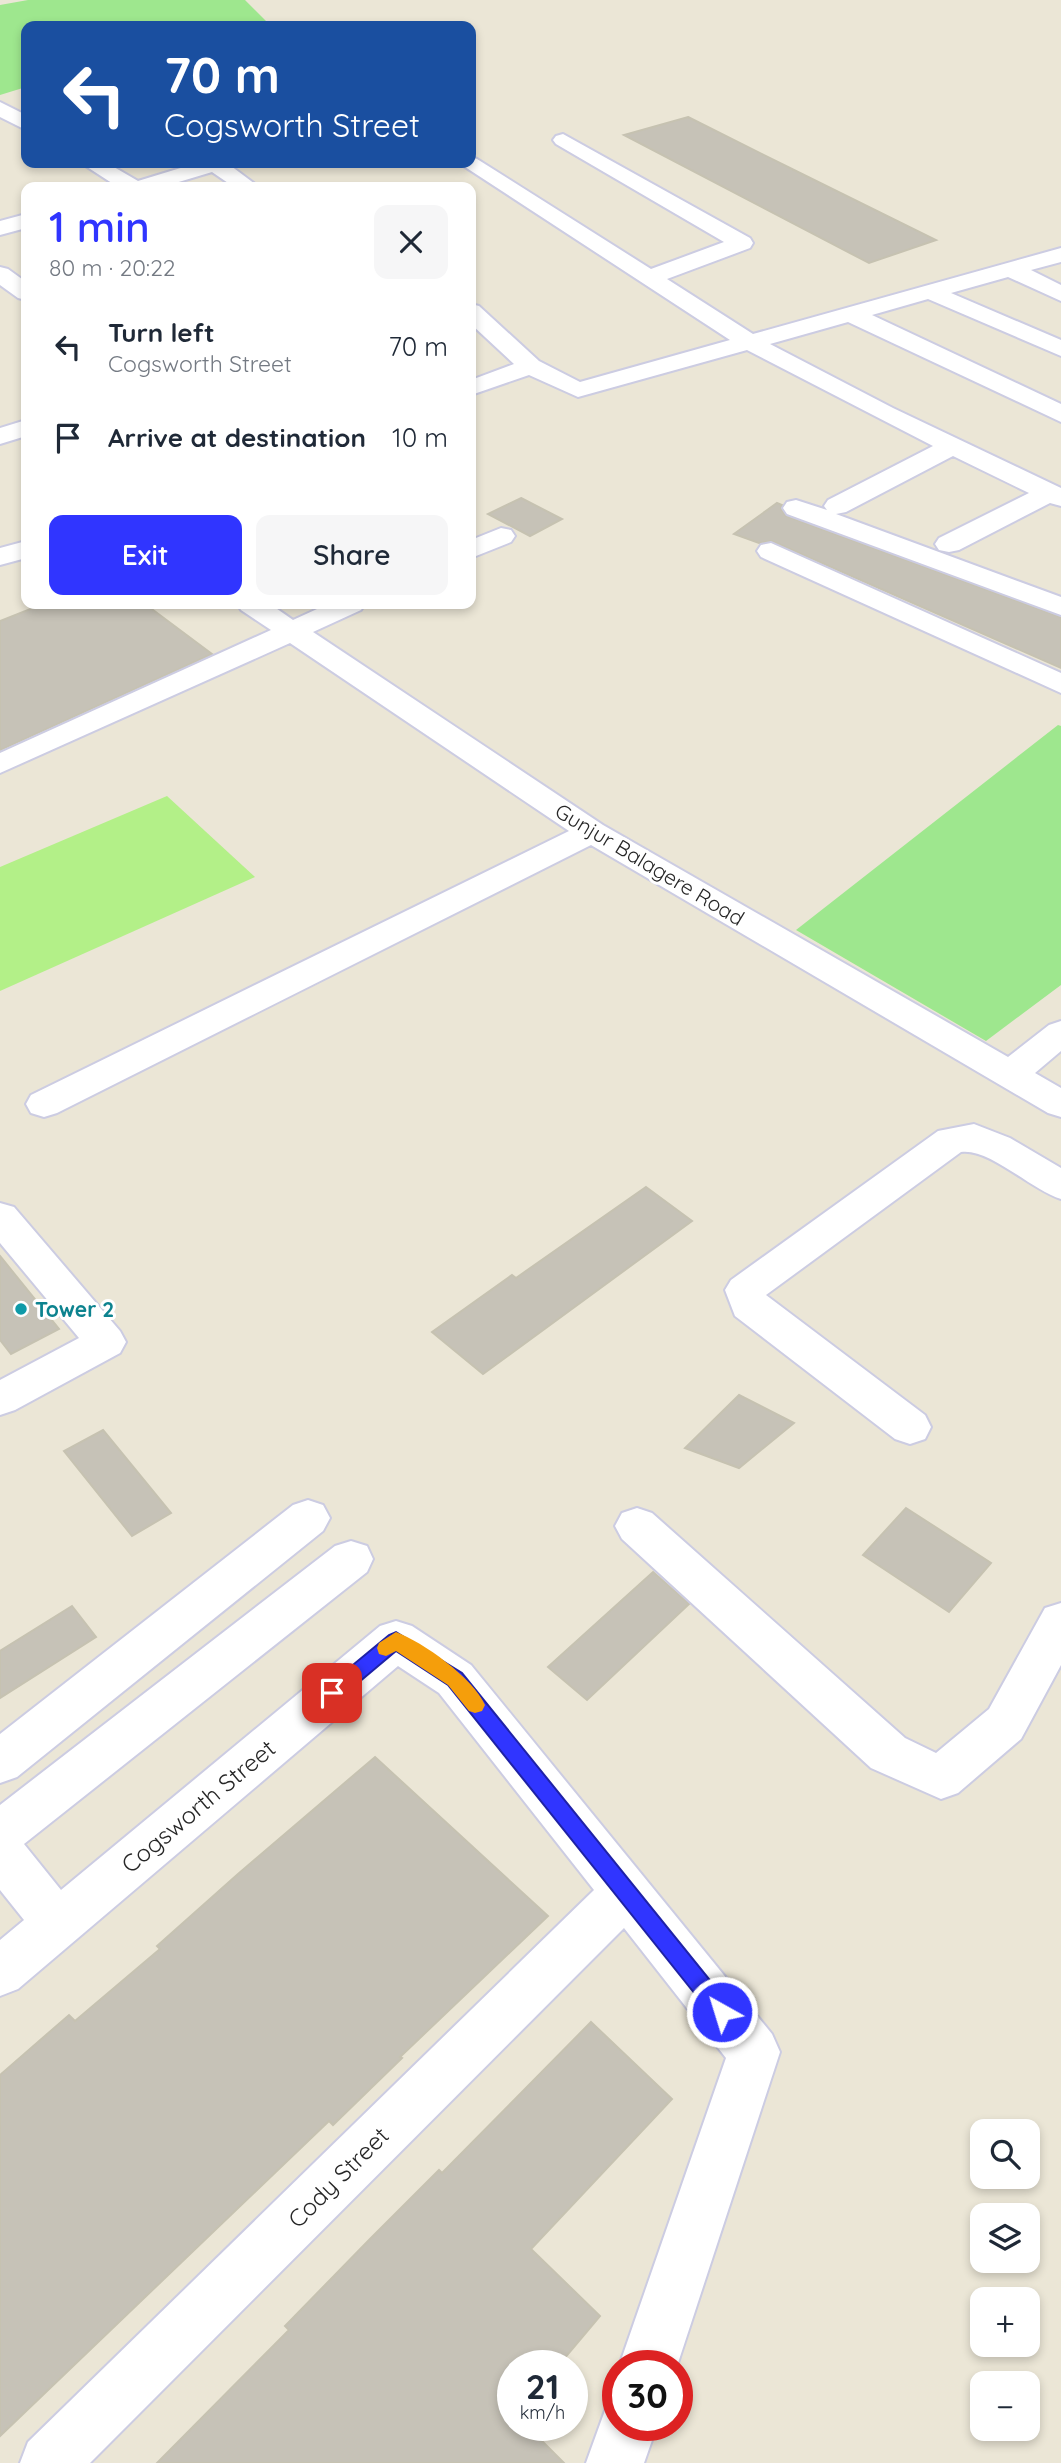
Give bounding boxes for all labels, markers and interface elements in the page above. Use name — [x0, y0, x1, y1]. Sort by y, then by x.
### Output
text: 70 m — [164, 44, 280, 105]
icon: left — [49, 49, 140, 140]
text: Cogsworth Street — [164, 105, 420, 145]
text: 1 min — [49, 200, 150, 253]
button: close — [374, 205, 448, 279]
text: 80 m · 20:22 — [49, 253, 176, 282]
text: Turn left — [108, 316, 215, 349]
icon: left — [49, 328, 87, 366]
text: 70 m — [388, 330, 448, 363]
text: Cogsworth Street — [108, 349, 292, 378]
icon: arrive — [49, 419, 87, 457]
text: Arrive at destination — [108, 421, 366, 454]
text: 10 m — [392, 421, 448, 454]
button: Exit — [49, 515, 242, 595]
button: Share — [256, 515, 448, 595]
street label: Gunjur Balagere Road — [551, 797, 749, 931]
place label: Tower 2 — [35, 1296, 114, 1322]
marker: Tower 2 — [13, 1301, 29, 1317]
pin — [302, 1663, 362, 1723]
icon: arrive — [313, 1674, 351, 1712]
street label: Cogsworth Street — [115, 1733, 281, 1879]
position arrow — [685, 1975, 759, 2049]
map controls — [970, 2119, 1040, 2441]
button: search — [970, 2119, 1040, 2189]
street label: Cody Street — [281, 2120, 395, 2234]
button: layers — [970, 2203, 1040, 2273]
button: + — [970, 2287, 1040, 2357]
speed limit sign: 30 — [602, 2350, 693, 2441]
text: 21 — [526, 2364, 559, 2408]
button: − — [970, 2371, 1040, 2441]
text: km/h — [520, 2401, 565, 2424]

